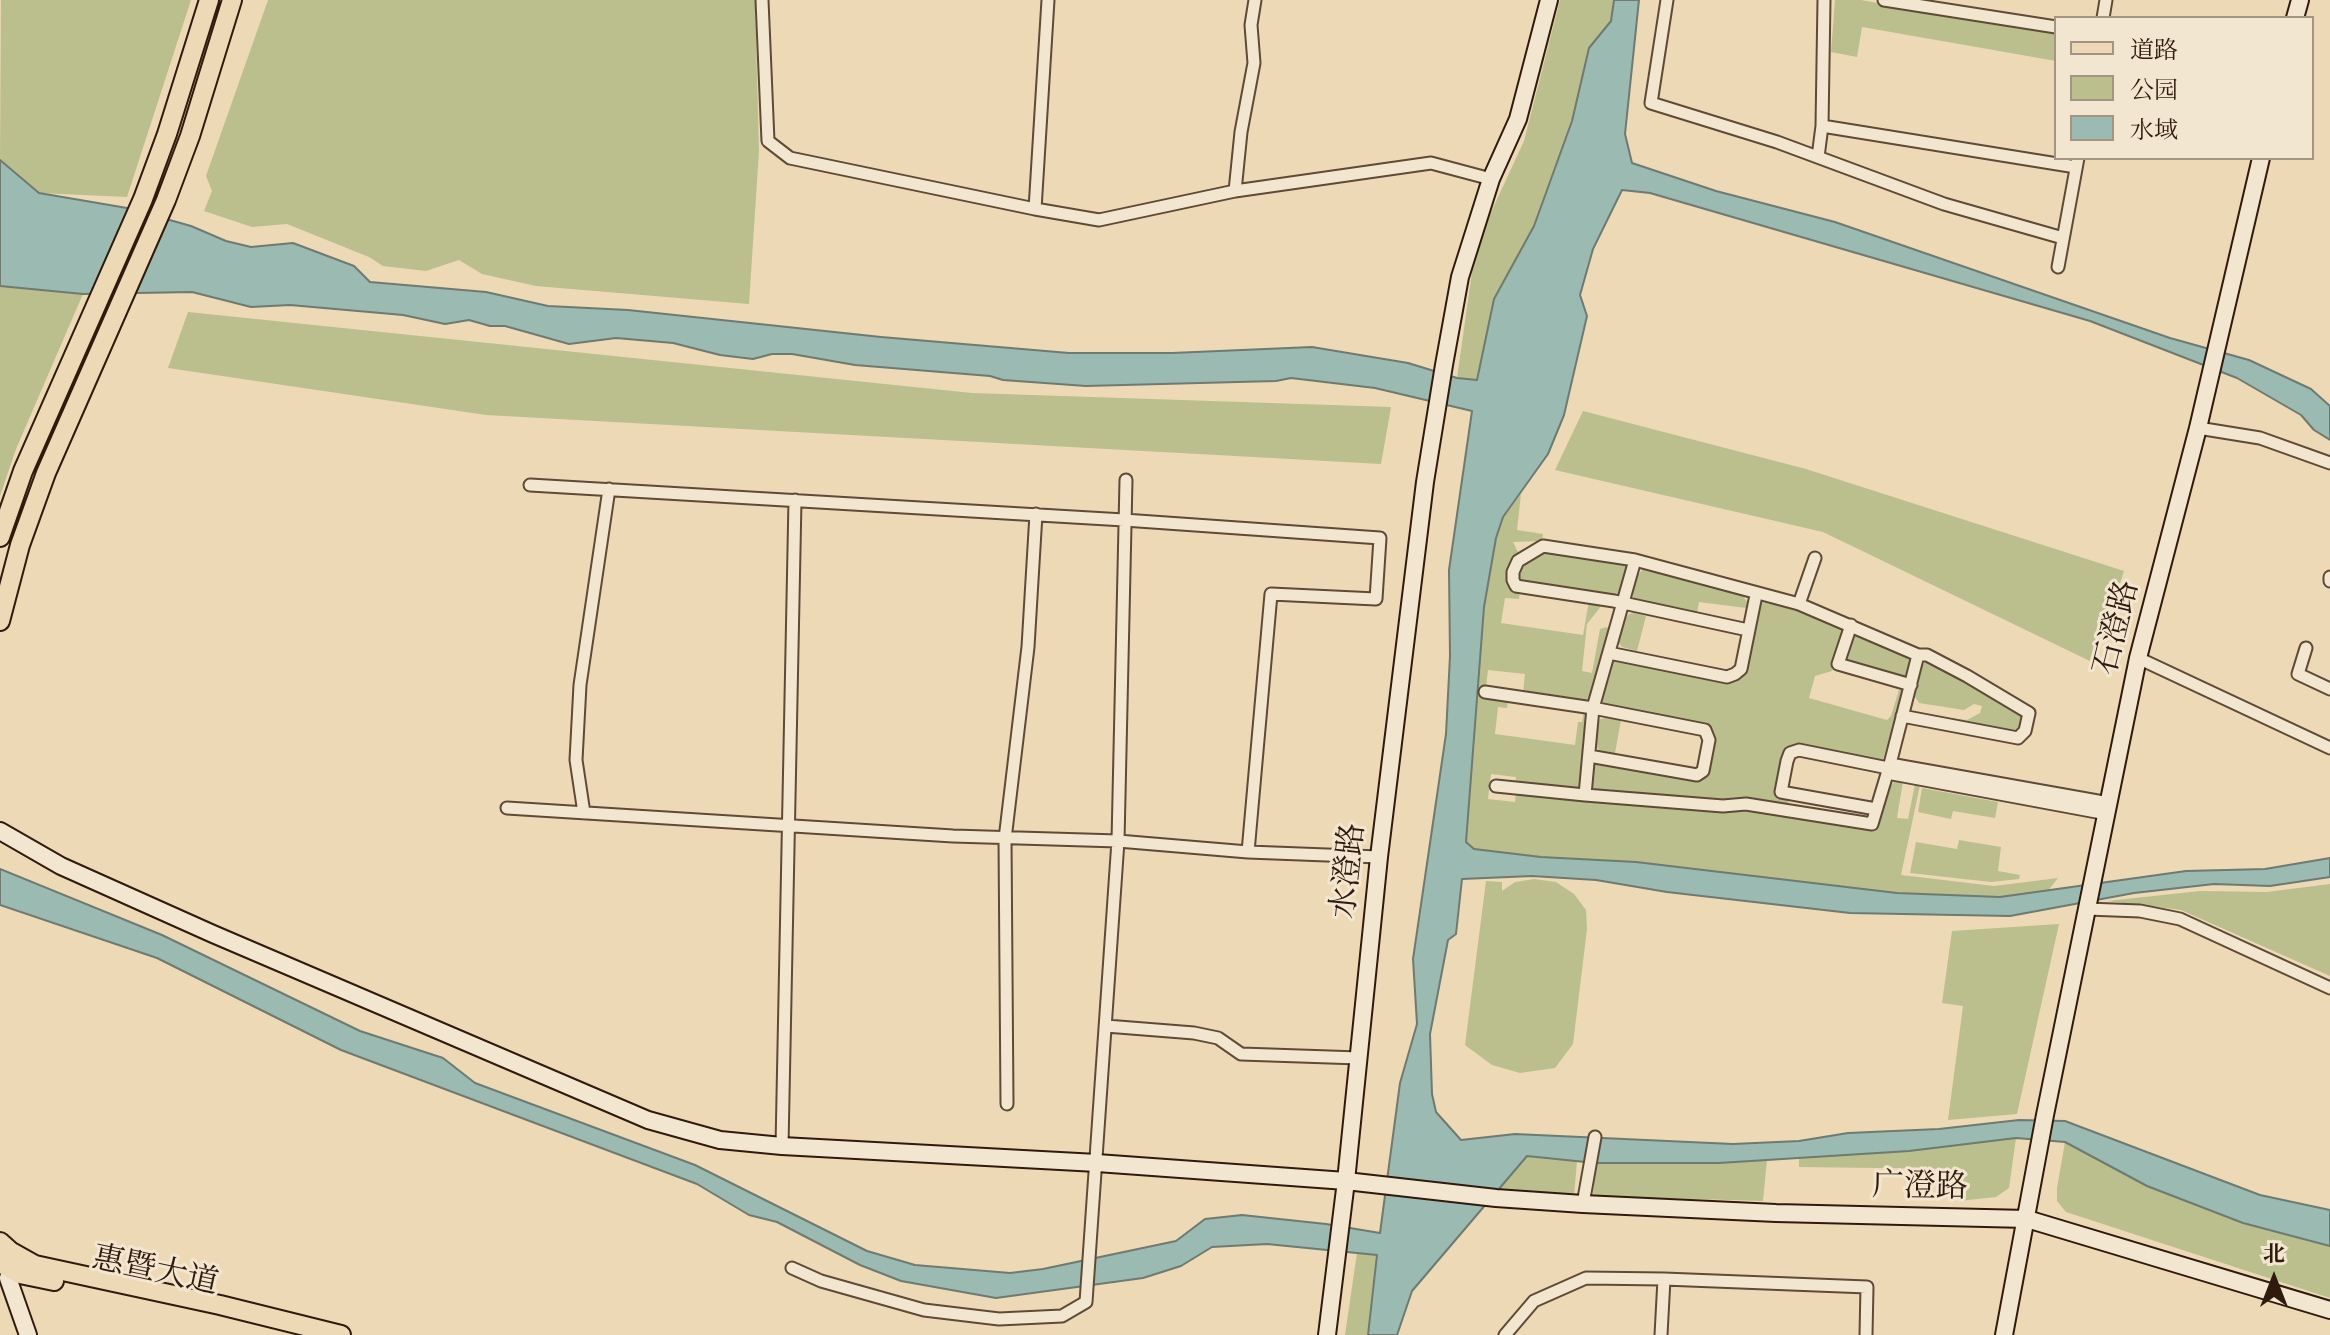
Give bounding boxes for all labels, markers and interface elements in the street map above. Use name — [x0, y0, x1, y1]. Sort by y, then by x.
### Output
legend — [2054, 16, 2314, 160]
text: 道路 — [2130, 36, 2178, 66]
text: 公园 — [2130, 76, 2178, 106]
text: 水域 — [2130, 116, 2178, 146]
street label: 石澄路 — [2088, 577, 2148, 679]
street label: 水澄路 — [1326, 821, 1374, 921]
street label: 广澄路 — [1872, 1168, 1968, 1208]
north arrow — [2234, 1239, 2314, 1319]
street label: 惠暨大道 — [88, 1240, 222, 1304]
text: 北 — [2263, 1241, 2285, 1268]

